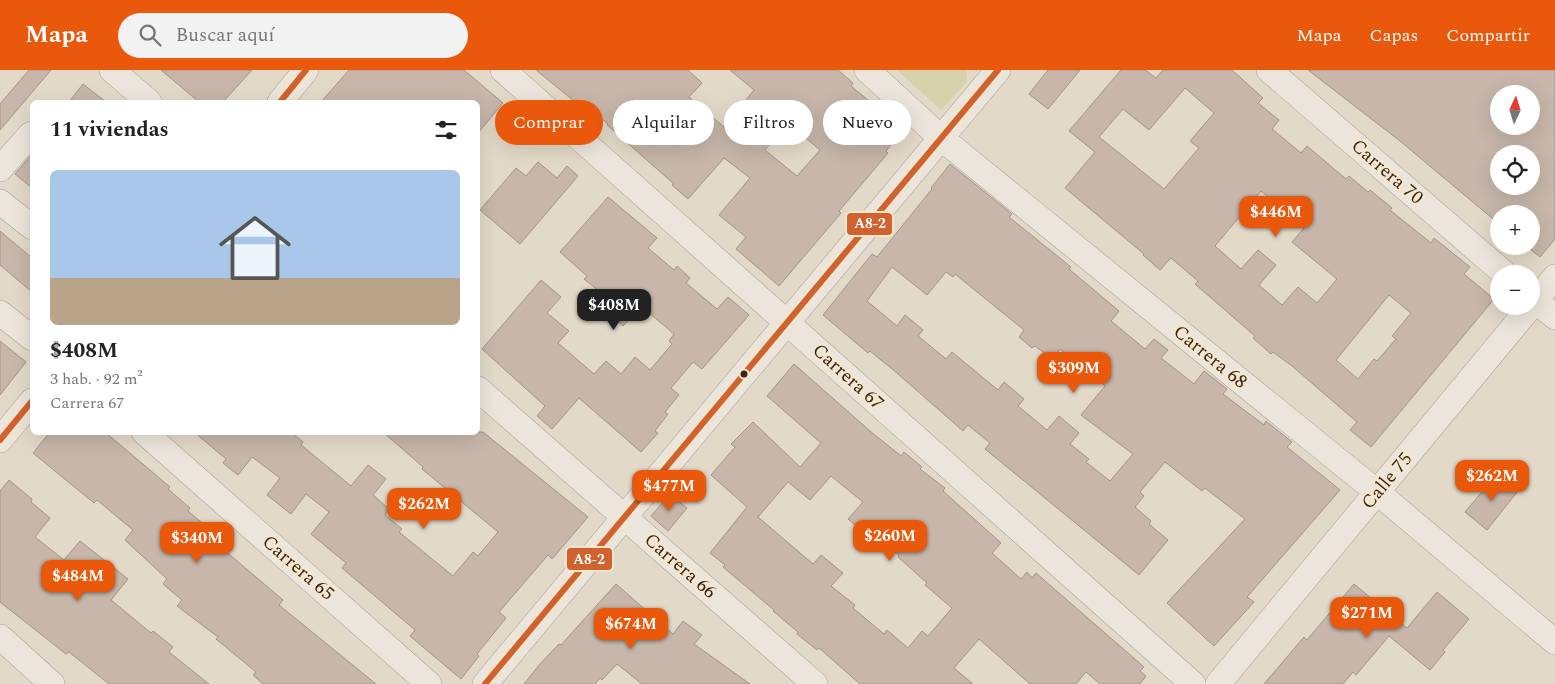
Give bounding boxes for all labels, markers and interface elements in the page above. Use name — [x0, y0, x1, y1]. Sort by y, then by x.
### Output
search box — [118, 13, 468, 58]
text: Mapa — [25, 17, 88, 53]
icon: search — [136, 21, 164, 49]
text: Buscar aquí — [176, 21, 274, 50]
text: Mapa — [1296, 22, 1342, 49]
text: Capas — [1370, 22, 1418, 49]
text: Compartir — [1446, 22, 1530, 49]
north arrow — [1490, 85, 1540, 135]
map controls — [1490, 85, 1540, 315]
chip: Comprar — [495, 100, 603, 145]
chip: Alquilar — [613, 100, 714, 145]
chip: Filtros — [724, 100, 813, 145]
chip: Nuevo — [823, 100, 911, 145]
text: 11 viviendas — [50, 114, 169, 146]
icon: filters — [432, 116, 460, 144]
street label: Carrera 70 — [1344, 132, 1430, 212]
button: locate — [1490, 145, 1540, 195]
pin: $446M — [1241, 196, 1311, 238]
text: $446M — [1250, 200, 1302, 224]
icon: home — [210, 203, 300, 293]
button: + — [1490, 205, 1540, 255]
line badge: A8-2 — [846, 212, 893, 236]
text: A8-2 — [854, 213, 886, 234]
button: − — [1490, 265, 1540, 315]
pin: $408M — [579, 288, 649, 331]
text: $408M — [588, 293, 640, 317]
street label: Carrera 68 — [1167, 318, 1253, 396]
text: $408M — [50, 335, 118, 367]
street label: Carrera 67 — [806, 337, 890, 417]
pin: $309M — [1039, 352, 1109, 394]
text: $309M — [1048, 356, 1100, 380]
text: 3 hab. · 92 m² — [50, 367, 143, 391]
unlabelled marker — [739, 369, 749, 379]
text: Carrera 67 — [50, 391, 124, 415]
street label: Calle 75 — [1354, 446, 1420, 516]
pin: $262M — [1457, 460, 1527, 502]
text: $262M — [1466, 464, 1518, 488]
pin: $477M — [634, 470, 704, 512]
text: $477M — [643, 474, 695, 498]
pin: $262M — [389, 488, 459, 530]
text: $262M — [398, 492, 450, 516]
pin: $260M — [855, 520, 925, 562]
pin: $340M — [162, 522, 232, 564]
text: $260M — [864, 524, 916, 548]
text: $340M — [171, 526, 223, 550]
street label: Carrera 66 — [637, 526, 723, 606]
street label: Carrera 65 — [255, 528, 341, 608]
line badge: A8-2 — [566, 547, 613, 571]
text: A8-2 — [573, 549, 605, 570]
pin: $484M — [43, 560, 113, 602]
text: $484M — [52, 564, 104, 588]
pin: $271M — [1332, 596, 1402, 639]
text: $271M — [1341, 601, 1393, 625]
pin: $674M — [596, 608, 666, 650]
text: $674M — [605, 612, 657, 636]

